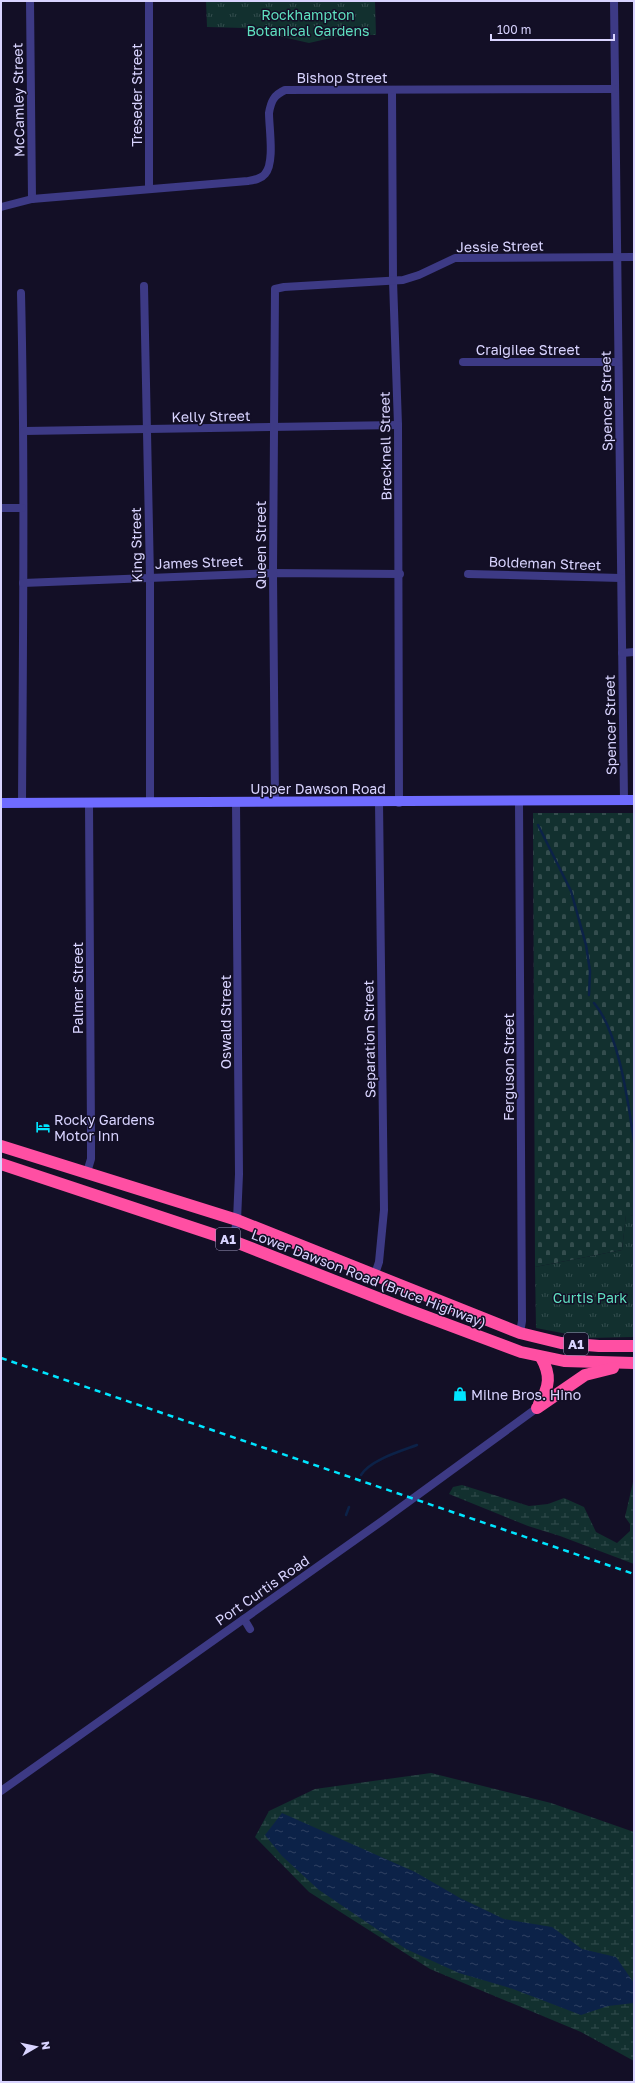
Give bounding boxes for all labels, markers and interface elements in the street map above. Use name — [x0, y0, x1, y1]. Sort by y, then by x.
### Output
park label: Rockhampton Botanical Gardens — [246, 6, 370, 39]
scale bar — [491, 16, 614, 42]
text: 100 m — [497, 22, 531, 37]
street label: McCamley Street — [9, 43, 27, 157]
street label: Treseder Street — [128, 43, 145, 147]
street label: Bishop Street — [296, 69, 388, 86]
street label: Jessie Street — [456, 237, 544, 255]
street label: Craigilee Street — [476, 341, 580, 358]
street label: Spencer Street — [597, 351, 615, 451]
street label: Brecknell Street — [376, 391, 394, 501]
street label: Kelly Street — [171, 407, 251, 425]
street label: Queen Street — [252, 501, 269, 589]
street label: King Street — [127, 507, 145, 583]
street label: James Street — [154, 552, 244, 572]
street label: Boldeman Street — [488, 553, 602, 573]
street label: Spencer Street — [601, 675, 619, 775]
street label: Upper Dawson Road — [250, 780, 386, 797]
street label: Palmer Street — [69, 942, 86, 1034]
street label: Oswald Street — [217, 975, 234, 1069]
street label: Separation Street — [359, 980, 379, 1098]
street label: Ferguson Street — [500, 1013, 517, 1121]
place label: Rocky Gardens Motor Inn — [54, 1111, 155, 1144]
hotel icon: Rocky Gardens Motor Inn — [35, 1119, 51, 1135]
street label: Lower Dawson Road (Bruce Highway) — [249, 1225, 489, 1331]
road number: A1 — [216, 1228, 240, 1250]
park label: Curtis Park — [553, 1289, 627, 1306]
road number: A1 — [564, 1333, 588, 1355]
shop icon: Milne Bros. Hino — [452, 1386, 468, 1402]
place label: Milne Bros. Hino — [471, 1386, 581, 1403]
street label: Port Curtis Road — [212, 1551, 312, 1629]
north arrow — [16, 2027, 56, 2067]
text: N — [39, 2040, 53, 2051]

